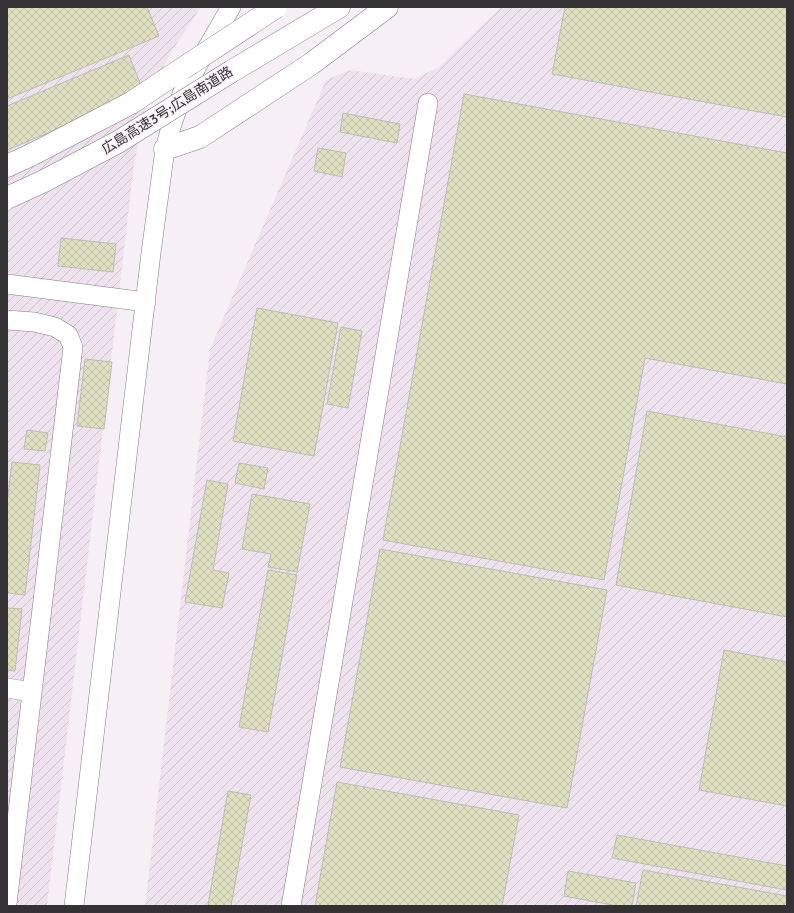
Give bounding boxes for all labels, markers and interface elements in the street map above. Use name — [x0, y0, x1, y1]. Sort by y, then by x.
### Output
street label: 広島高速3号;広島南道路 — [99, 63, 236, 158]

